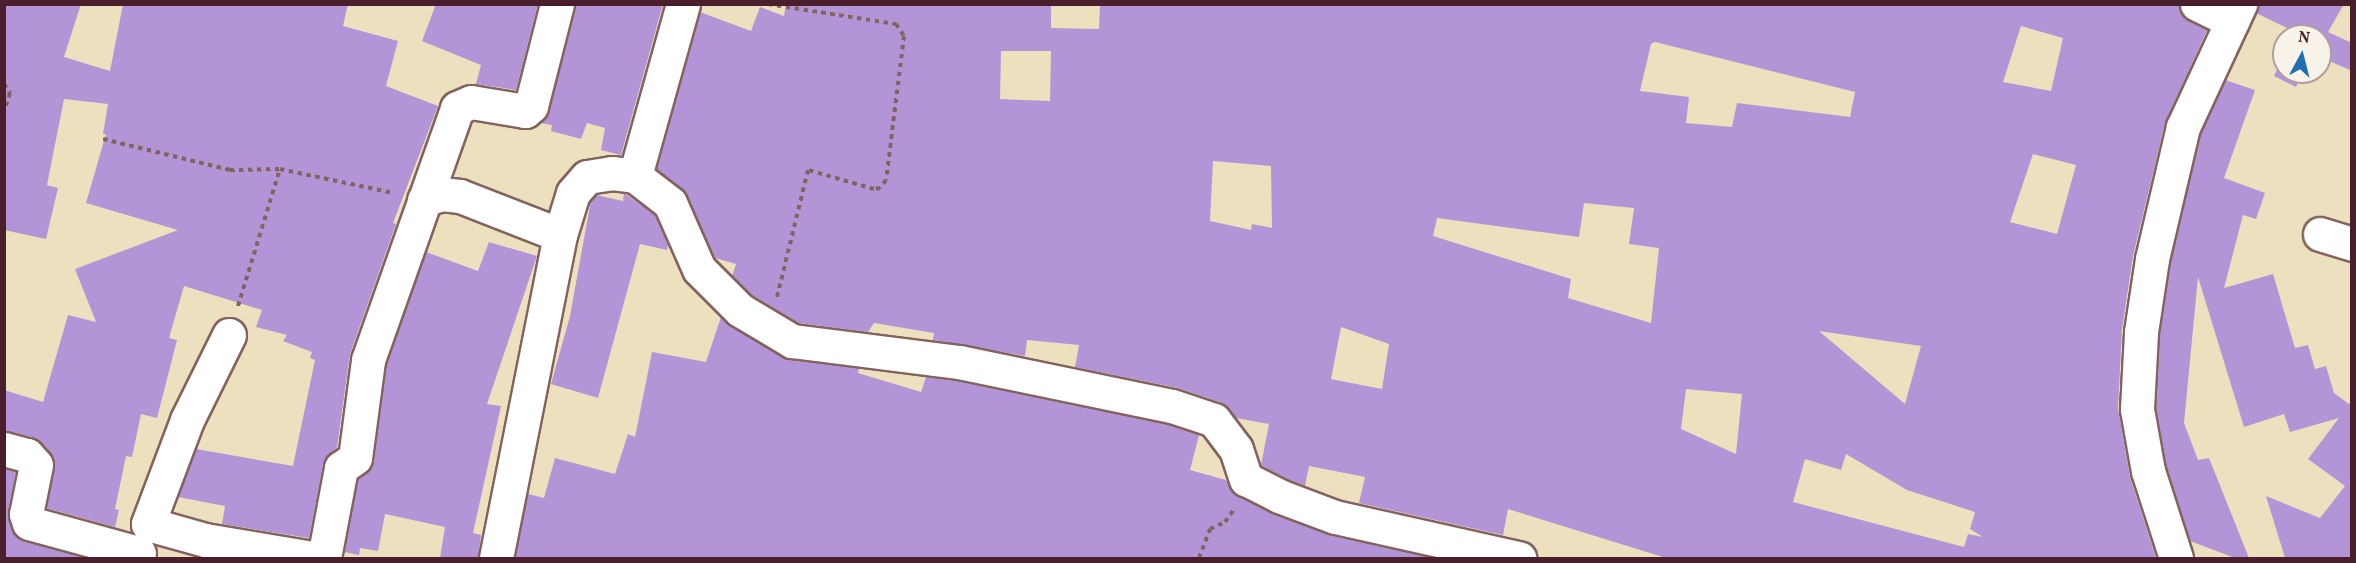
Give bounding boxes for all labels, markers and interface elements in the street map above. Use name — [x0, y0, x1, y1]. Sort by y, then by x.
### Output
north arrow — [2272, 24, 2332, 84]
text: N — [2297, 26, 2311, 50]

